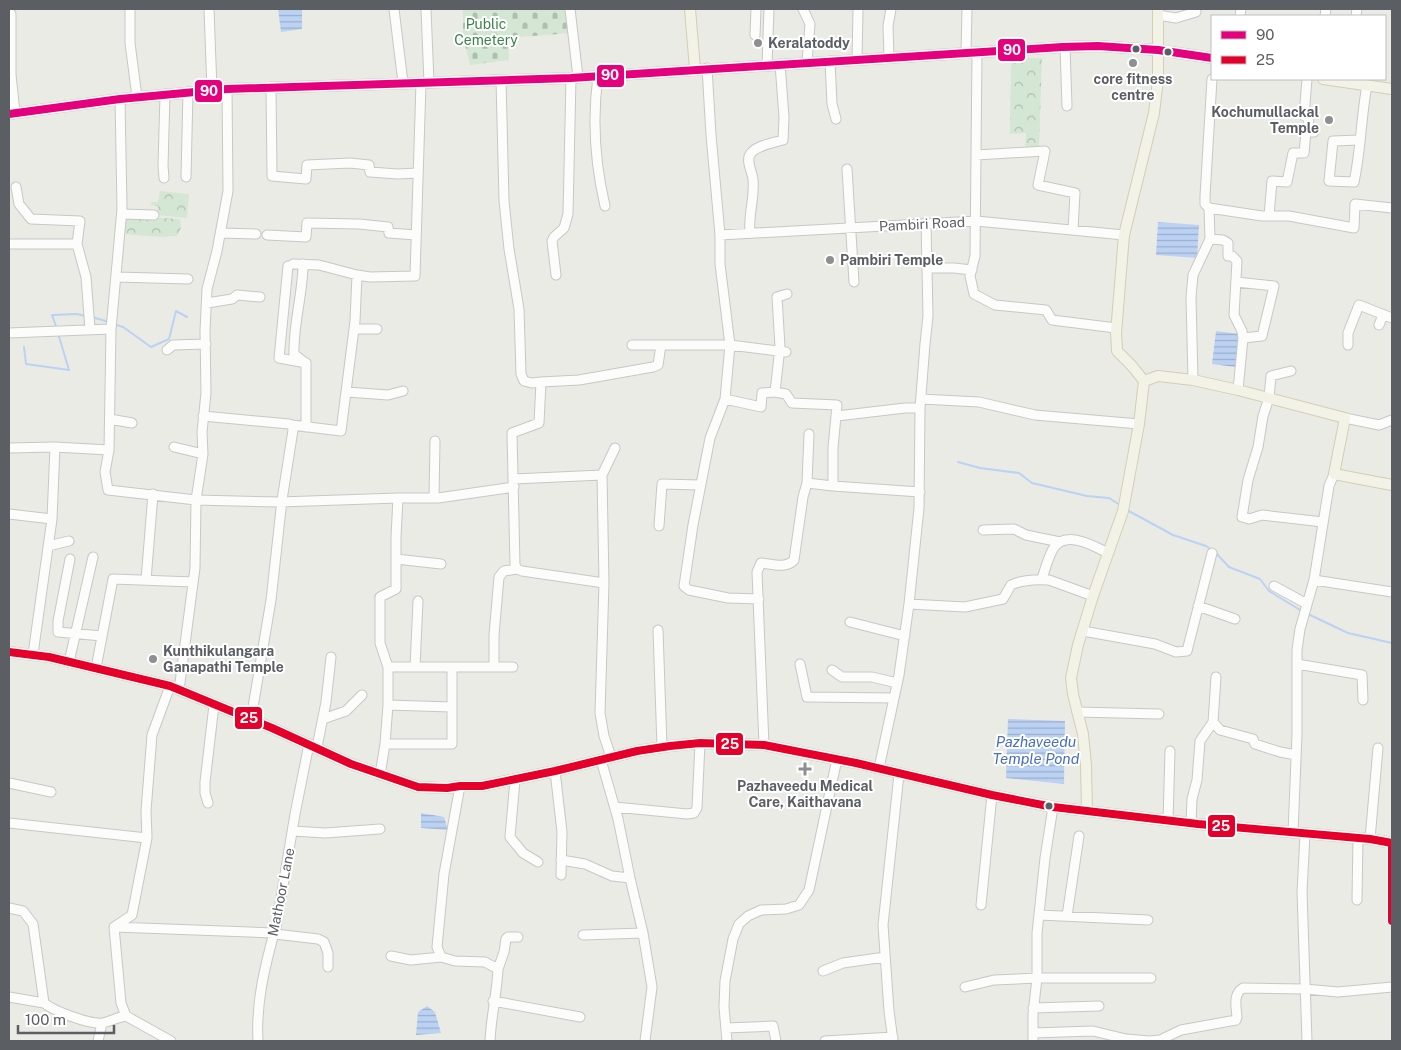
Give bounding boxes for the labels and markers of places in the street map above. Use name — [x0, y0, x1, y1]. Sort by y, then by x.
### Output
place label: Keralatoddy — [768, 35, 850, 51]
marker: Keralatoddy — [752, 37, 764, 49]
unlabelled marker — [1131, 44, 1141, 54]
unlabelled marker — [1163, 47, 1173, 57]
marker: core fitness centre — [1127, 57, 1139, 69]
place label: core fitness centre — [1094, 71, 1172, 103]
place label: Kochumullackal Temple — [1211, 104, 1319, 136]
marker: Kochumullackal Temple — [1323, 114, 1335, 126]
place label: Pambiri Temple — [840, 252, 943, 268]
marker: Pambiri Temple — [824, 254, 836, 266]
place label: Kunthikulangara Ganapathi Temple — [163, 643, 284, 675]
marker: Kunthikulangara Ganapathi Temple — [147, 653, 159, 665]
marker: Pazhaveedu Medical Care, Kaithavana — [798, 762, 812, 776]
place label: Pazhaveedu Medical Care, Kaithavana — [737, 778, 873, 810]
unlabelled marker — [1044, 801, 1054, 811]

